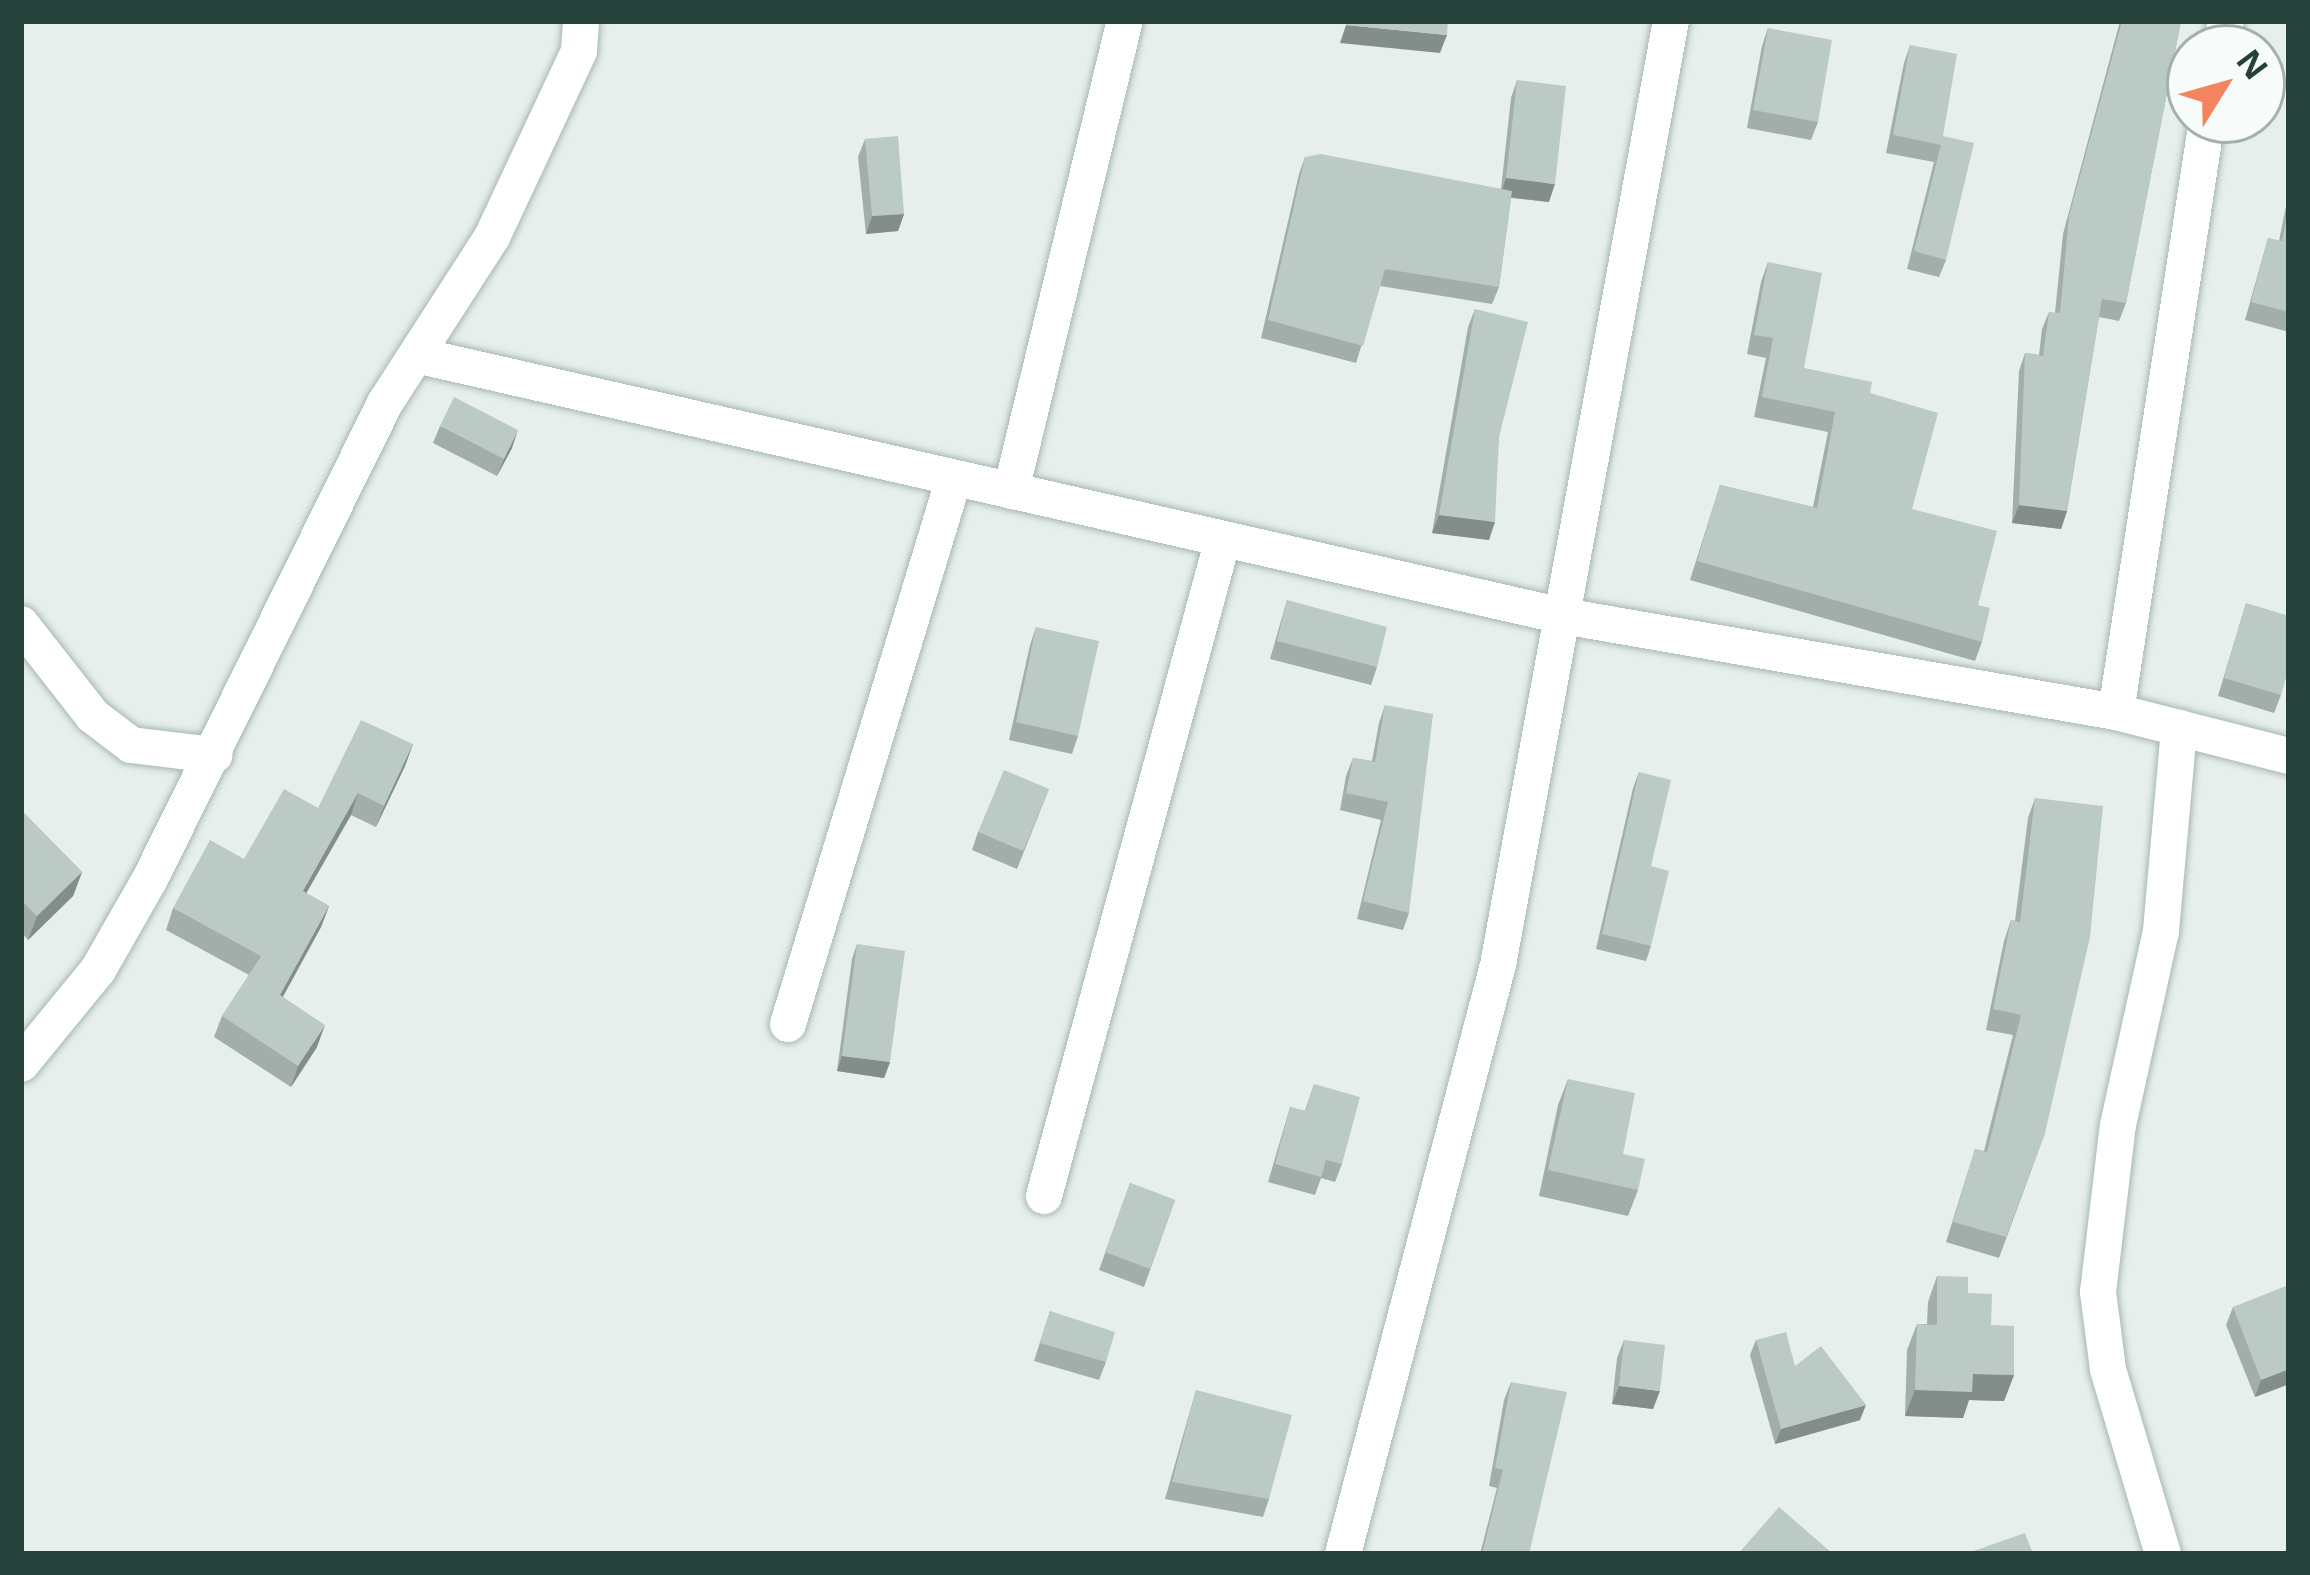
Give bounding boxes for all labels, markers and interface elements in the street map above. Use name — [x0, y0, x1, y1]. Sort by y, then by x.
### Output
north arrow — [2166, 24, 2286, 144]
text: N — [2227, 40, 2279, 88]

